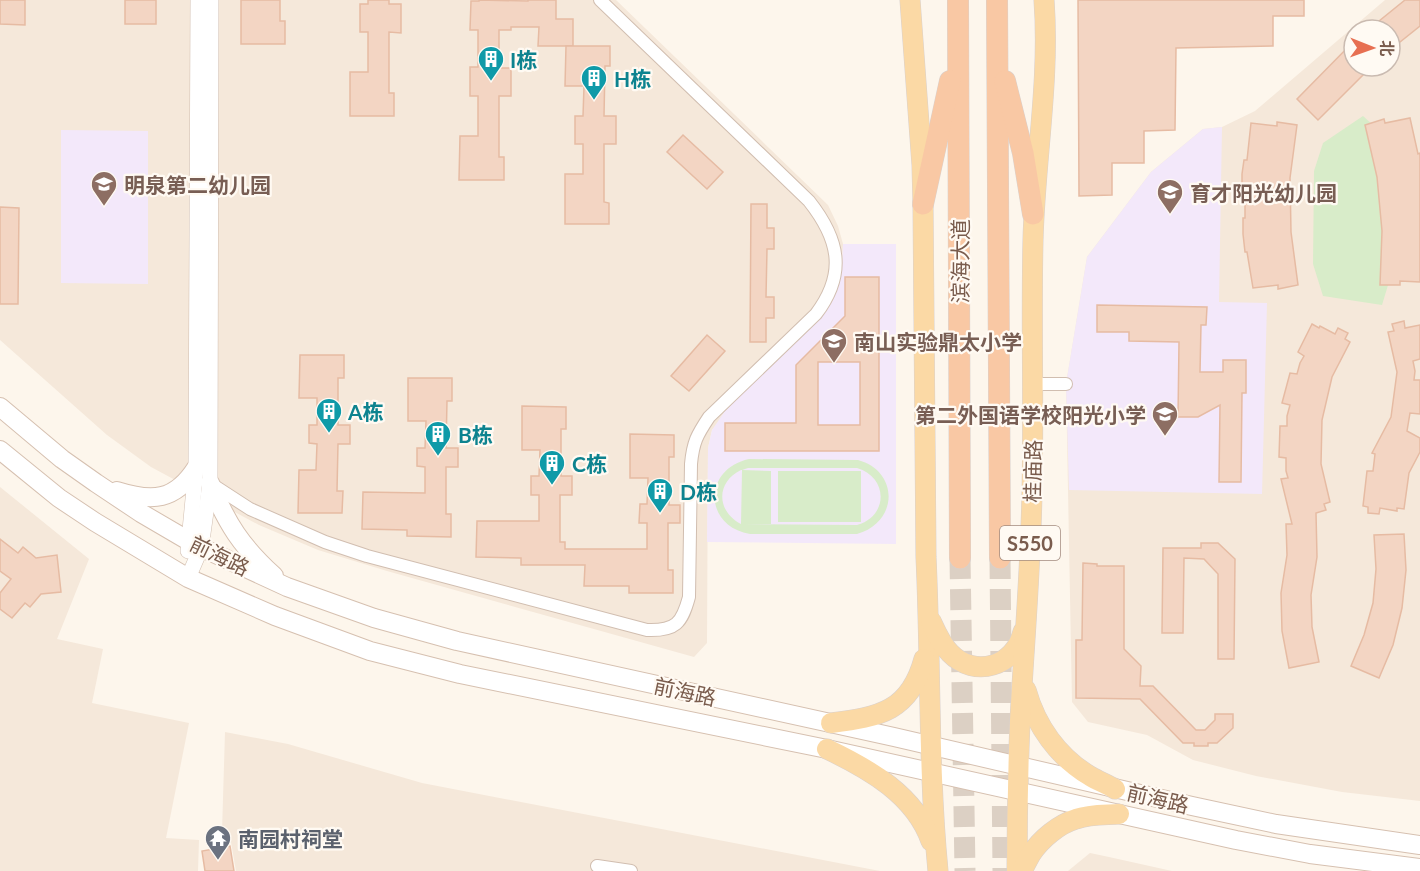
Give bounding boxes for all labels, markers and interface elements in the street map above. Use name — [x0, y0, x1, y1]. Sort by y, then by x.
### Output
north arrow — [1342, 18, 1402, 78]
text: 北 — [1378, 40, 1397, 56]
building icon: I栋 — [476, 44, 506, 82]
place label: I栋 — [510, 47, 537, 72]
building icon: H栋 — [579, 63, 609, 101]
place label: H栋 — [614, 66, 651, 91]
school or university icon: 明泉第二幼儿园 — [89, 169, 119, 207]
place label: 明泉第二幼儿园 — [124, 172, 271, 197]
school or university icon: 育才阳光幼儿园 — [1155, 177, 1185, 215]
place label: 育才阳光幼儿园 — [1190, 180, 1337, 205]
street label: 滨海大道 — [947, 219, 972, 303]
school or university icon: 南山实验鼎太小学 — [819, 326, 849, 364]
place label: 南山实验鼎太小学 — [854, 329, 1022, 354]
building icon: A栋 — [314, 396, 344, 434]
place label: A栋 — [347, 399, 384, 424]
school or university icon: 第二外国语学校阳光小学 — [1150, 399, 1180, 437]
place label: 第二外国语学校阳光小学 — [915, 402, 1146, 427]
building icon: B栋 — [423, 419, 453, 457]
place label: B栋 — [458, 422, 493, 447]
street label: 桂庙路 — [1019, 439, 1045, 503]
building icon: C栋 — [537, 448, 567, 486]
place label: C栋 — [572, 451, 607, 476]
building icon: D栋 — [645, 476, 675, 514]
place label: D栋 — [680, 479, 717, 504]
road number: S550 — [1000, 526, 1060, 560]
street label: 前海路 — [186, 530, 254, 580]
street label: 前海路 — [652, 672, 718, 710]
street label: 前海路 — [1124, 779, 1192, 817]
temple icon: 南园村祠堂 — [203, 823, 233, 861]
place label: 南园村祠堂 — [238, 826, 343, 851]

